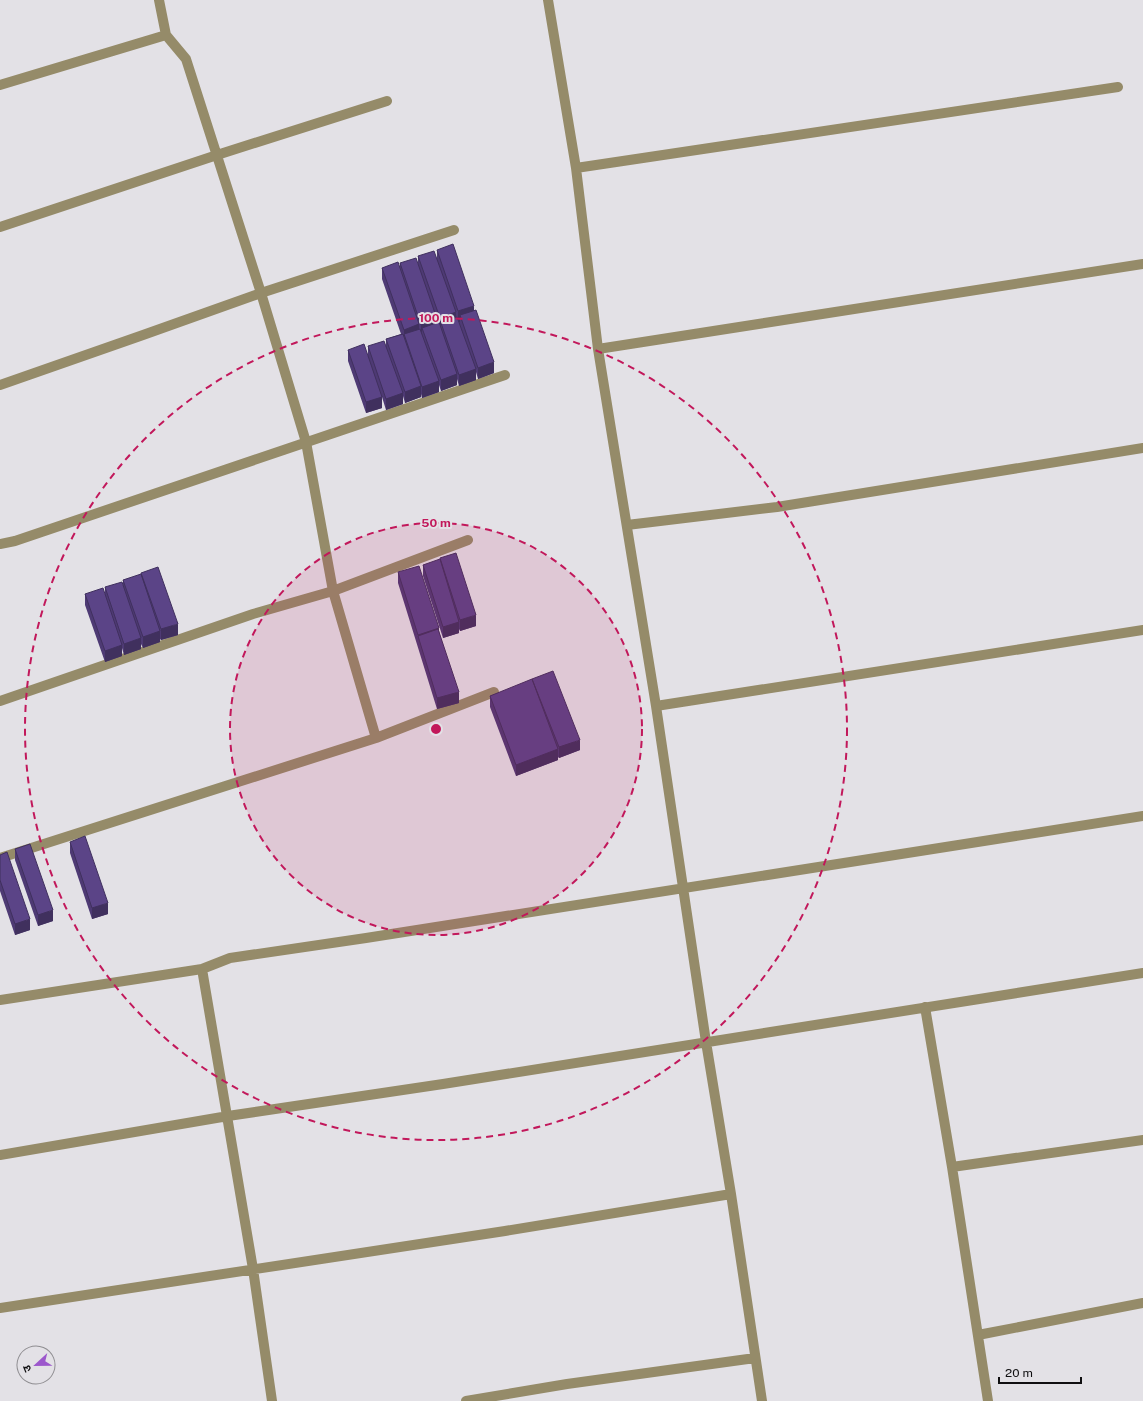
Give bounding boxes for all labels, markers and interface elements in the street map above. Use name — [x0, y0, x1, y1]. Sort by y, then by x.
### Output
text: 100 m — [419, 311, 453, 325]
text: 50 m — [421, 516, 451, 530]
centre of rings — [429, 722, 443, 736]
north arrow — [16, 1345, 56, 1385]
scale bar — [999, 1359, 1081, 1385]
text: उ — [20, 1363, 33, 1374]
text: 20 m — [1005, 1366, 1033, 1380]

